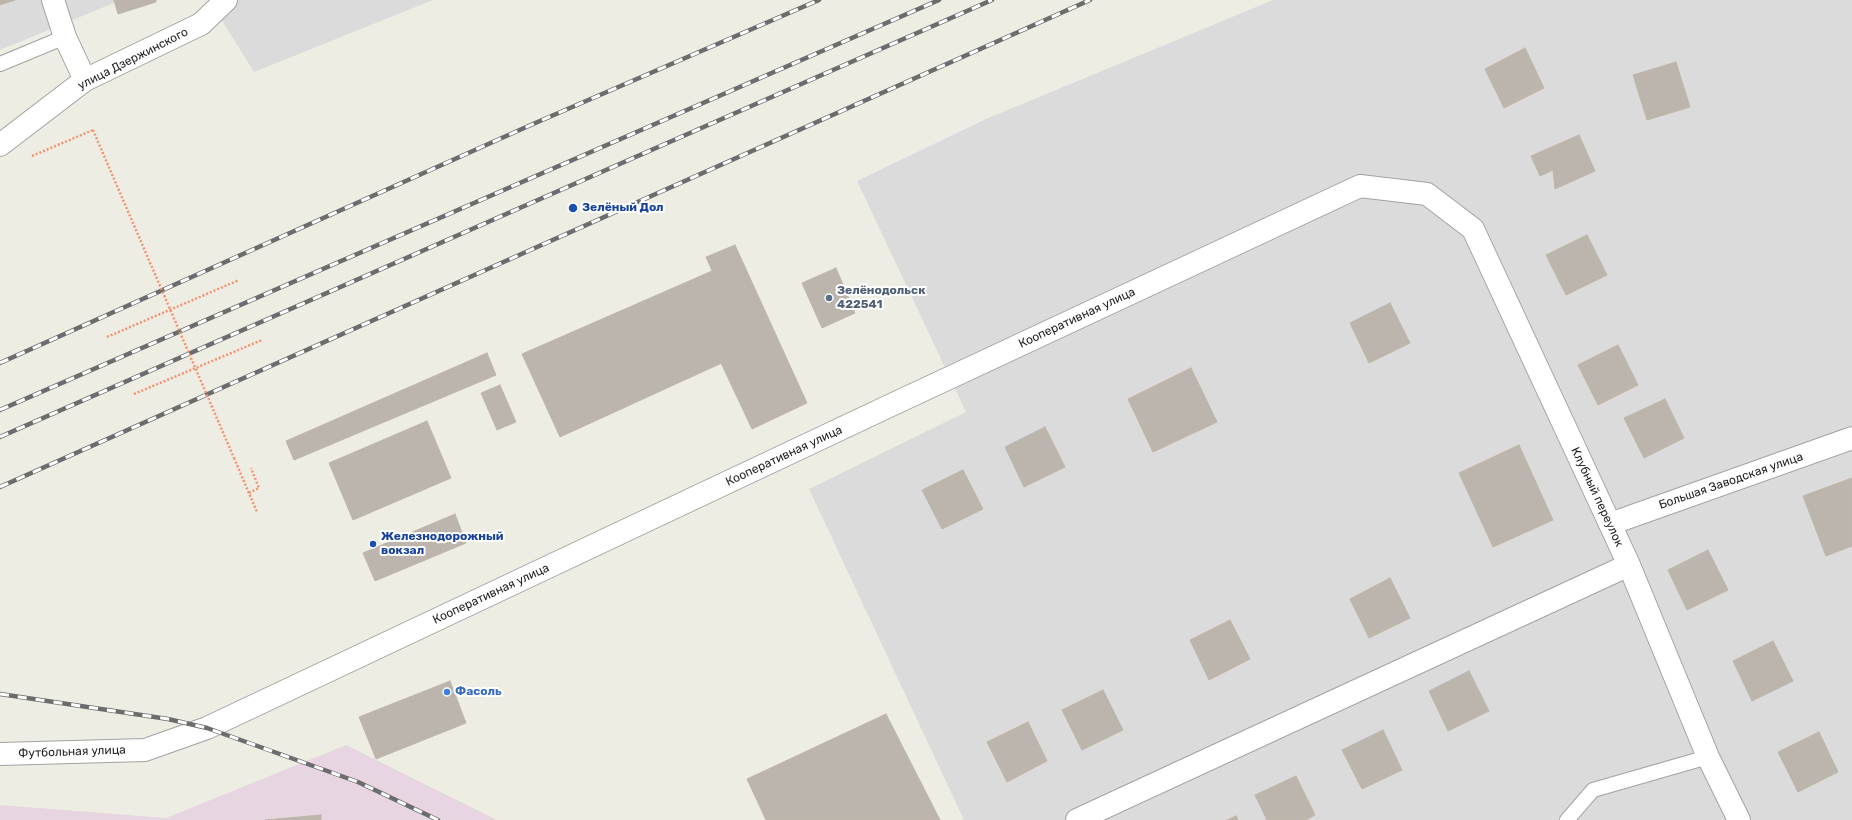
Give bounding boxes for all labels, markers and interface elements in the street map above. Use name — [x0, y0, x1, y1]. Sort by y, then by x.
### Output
street label: улица Дзержинского — [75, 25, 191, 93]
place label: Зелёный Дол — [582, 201, 664, 215]
marker: Зелёный Дол — [567, 202, 579, 214]
place label: Зелёнодольск 422541 — [837, 284, 925, 312]
street label: Кооперативная улица — [1016, 285, 1138, 351]
marker: Зелёнодольск 422541 — [824, 293, 834, 303]
street label: Кооперативная улица — [723, 423, 845, 489]
street label: Клубный переулок — [1568, 445, 1626, 549]
street label: Большая Заводская улица — [1657, 450, 1805, 512]
place label: Железнодорожный вокзал — [381, 530, 503, 558]
marker: Железнодорожный вокзал — [368, 539, 378, 549]
street label: Кооперативная улица — [430, 561, 552, 627]
place label: Фасоль — [455, 685, 502, 699]
marker: Фасоль — [442, 687, 452, 697]
street label: Футбольная улица — [18, 743, 126, 761]

